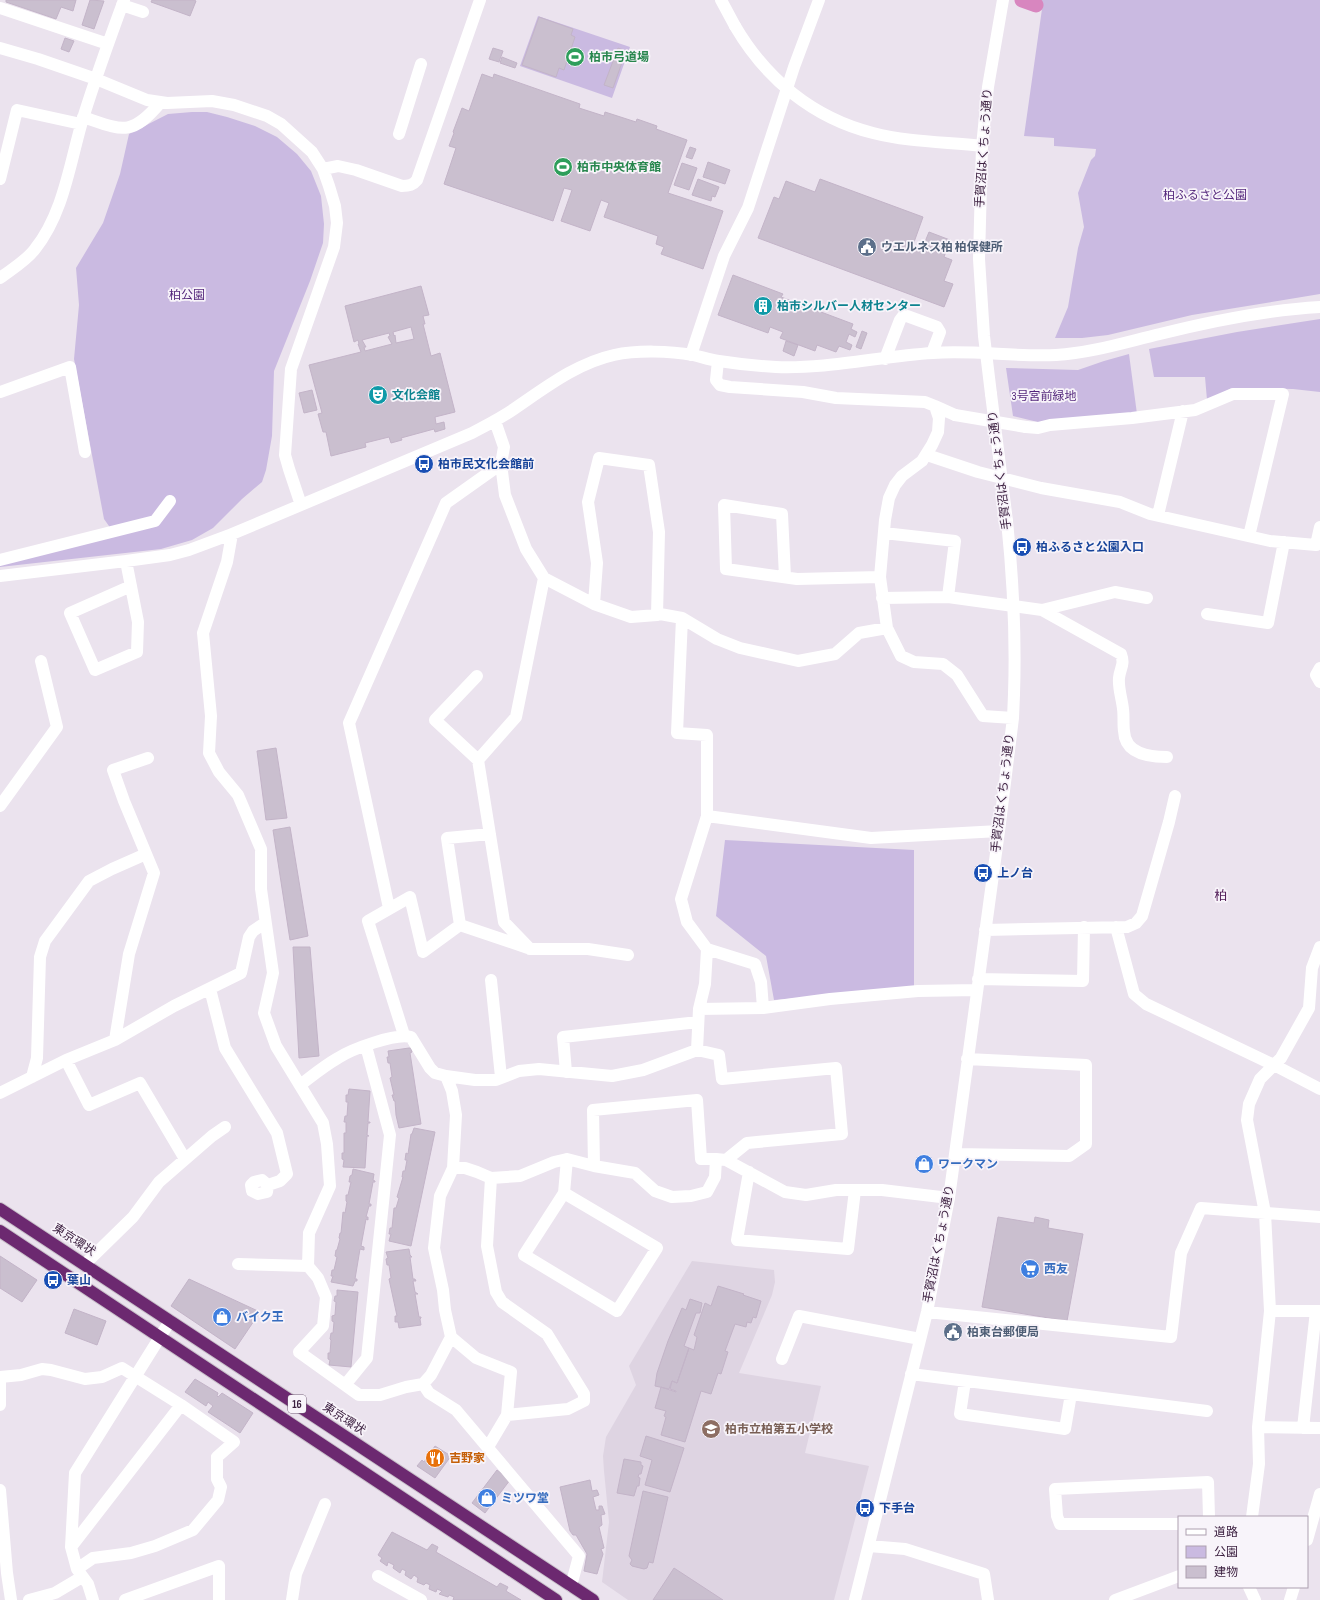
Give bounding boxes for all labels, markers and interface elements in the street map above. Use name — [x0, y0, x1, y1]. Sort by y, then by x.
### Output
sports icon: 柏市弓道場 — [564, 46, 586, 68]
place label: 柏市弓道場 — [589, 50, 649, 65]
street label: 手賀沼はくちょう通り — [972, 88, 996, 208]
sports icon: 柏市中央体育館 — [552, 156, 574, 178]
place label: 柏市中央体育館 — [577, 160, 661, 175]
park label: 柏ふるさと公園 — [1163, 188, 1247, 203]
public building icon: ウエルネス柏 柏保健所 — [856, 236, 878, 258]
place label: ウエルネス柏 柏保健所 — [881, 240, 1003, 255]
park label: 柏公園 — [169, 288, 205, 303]
building icon: 柏市シルバー人材センター — [752, 295, 774, 317]
place label: 柏市シルバー人材センター — [777, 299, 921, 314]
theatre icon: 文化会館 — [367, 384, 389, 406]
place label: 文化会館 — [392, 388, 440, 403]
park label: 3号宮前緑地 — [1011, 389, 1077, 404]
street label: 手賀沼はくちょう通り — [985, 410, 1015, 530]
bus stop icon: 柏市民文化会館前 — [413, 453, 435, 475]
place label: 柏市民文化会館前 — [438, 457, 534, 472]
bus stop icon: 柏ふるさと公園入口 — [1011, 536, 1033, 558]
place label: 柏ふるさと公園入口 — [1036, 540, 1144, 555]
street label: 手賀沼はくちょう通り — [988, 733, 1018, 853]
bus stop icon: 上ノ台 — [972, 862, 994, 884]
place label: 上ノ台 — [997, 866, 1033, 881]
district label: 柏 — [1214, 888, 1228, 904]
shop icon: ワークマン — [913, 1153, 935, 1175]
place label: ワークマン — [938, 1157, 998, 1172]
street label: 手賀沼はくちょう通り — [920, 1184, 958, 1304]
street label: 東京環状 — [50, 1221, 98, 1259]
supermarket icon: 西友 — [1019, 1258, 1041, 1280]
place label: 西友 — [1044, 1262, 1068, 1277]
bus stop icon: 葉山 — [42, 1269, 64, 1291]
place label: 葉山 — [67, 1273, 91, 1288]
shop icon: バイク王 — [211, 1306, 233, 1328]
place label: バイク王 — [236, 1310, 284, 1325]
public building icon: 柏東台郵便局 — [942, 1321, 964, 1343]
place label: 柏東台郵便局 — [967, 1325, 1039, 1340]
road number: 16 — [288, 1395, 306, 1413]
street label: 東京環状 — [320, 1400, 368, 1438]
school or university icon: 柏市立柏第五小学校 — [700, 1418, 722, 1440]
place label: 柏市立柏第五小学校 — [725, 1422, 833, 1437]
restaurant icon: 吉野家 — [424, 1447, 446, 1469]
place label: 吉野家 — [449, 1451, 485, 1466]
shop icon: ミツワ堂 — [476, 1487, 498, 1509]
place label: ミツワ堂 — [501, 1491, 549, 1506]
bus stop icon: 下手台 — [854, 1497, 876, 1519]
place label: 下手台 — [879, 1501, 915, 1516]
legend — [1178, 1516, 1308, 1588]
text: 道路 — [1214, 1525, 1238, 1540]
text: 公園 — [1214, 1545, 1238, 1560]
text: 建物 — [1214, 1565, 1238, 1580]

